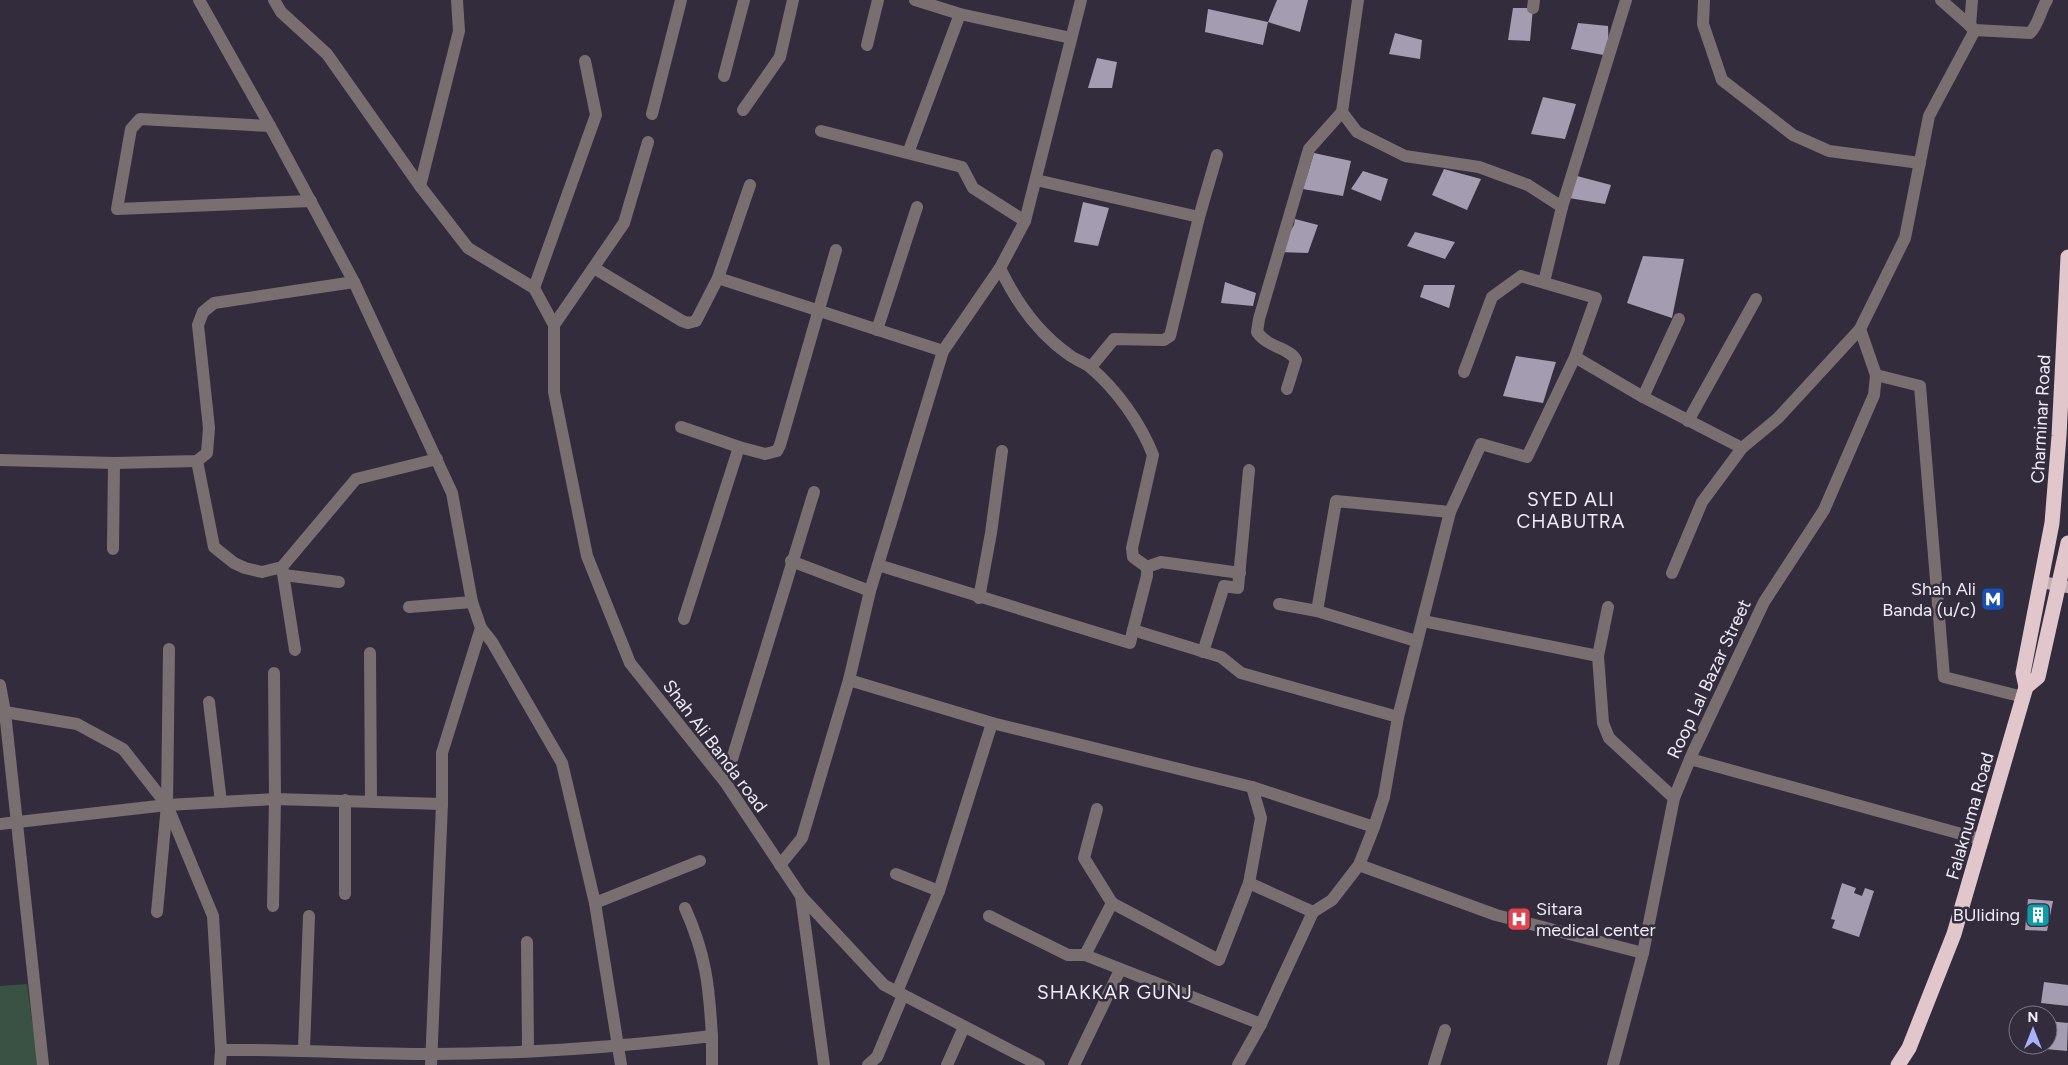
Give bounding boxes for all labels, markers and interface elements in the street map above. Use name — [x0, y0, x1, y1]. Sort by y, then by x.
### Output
street label: Charminar Road — [2027, 354, 2055, 484]
district label: SYED ALI CHABUTRA — [1517, 488, 1625, 533]
place label: Shah Ali Banda (u/c) — [1882, 578, 1976, 621]
metro station icon: Shah Ali Banda (u/c) — [1980, 586, 2006, 612]
street label: Roop Lal Bazar Street — [1662, 596, 1756, 762]
street label: Shah Ali Banda road — [658, 675, 772, 817]
street label: Falaknuma Road — [1941, 750, 1999, 882]
place label: Sitara medical center — [1536, 898, 1655, 941]
building icon: BUliding — [2025, 902, 2051, 928]
place label: BUliding — [1953, 904, 2020, 926]
hospital icon: Sitara medical center — [1506, 906, 1532, 932]
district label: SHAKKAR GUNJ — [1037, 981, 1193, 1004]
north arrow — [2008, 1005, 2058, 1055]
text: N — [2028, 1009, 2038, 1026]

